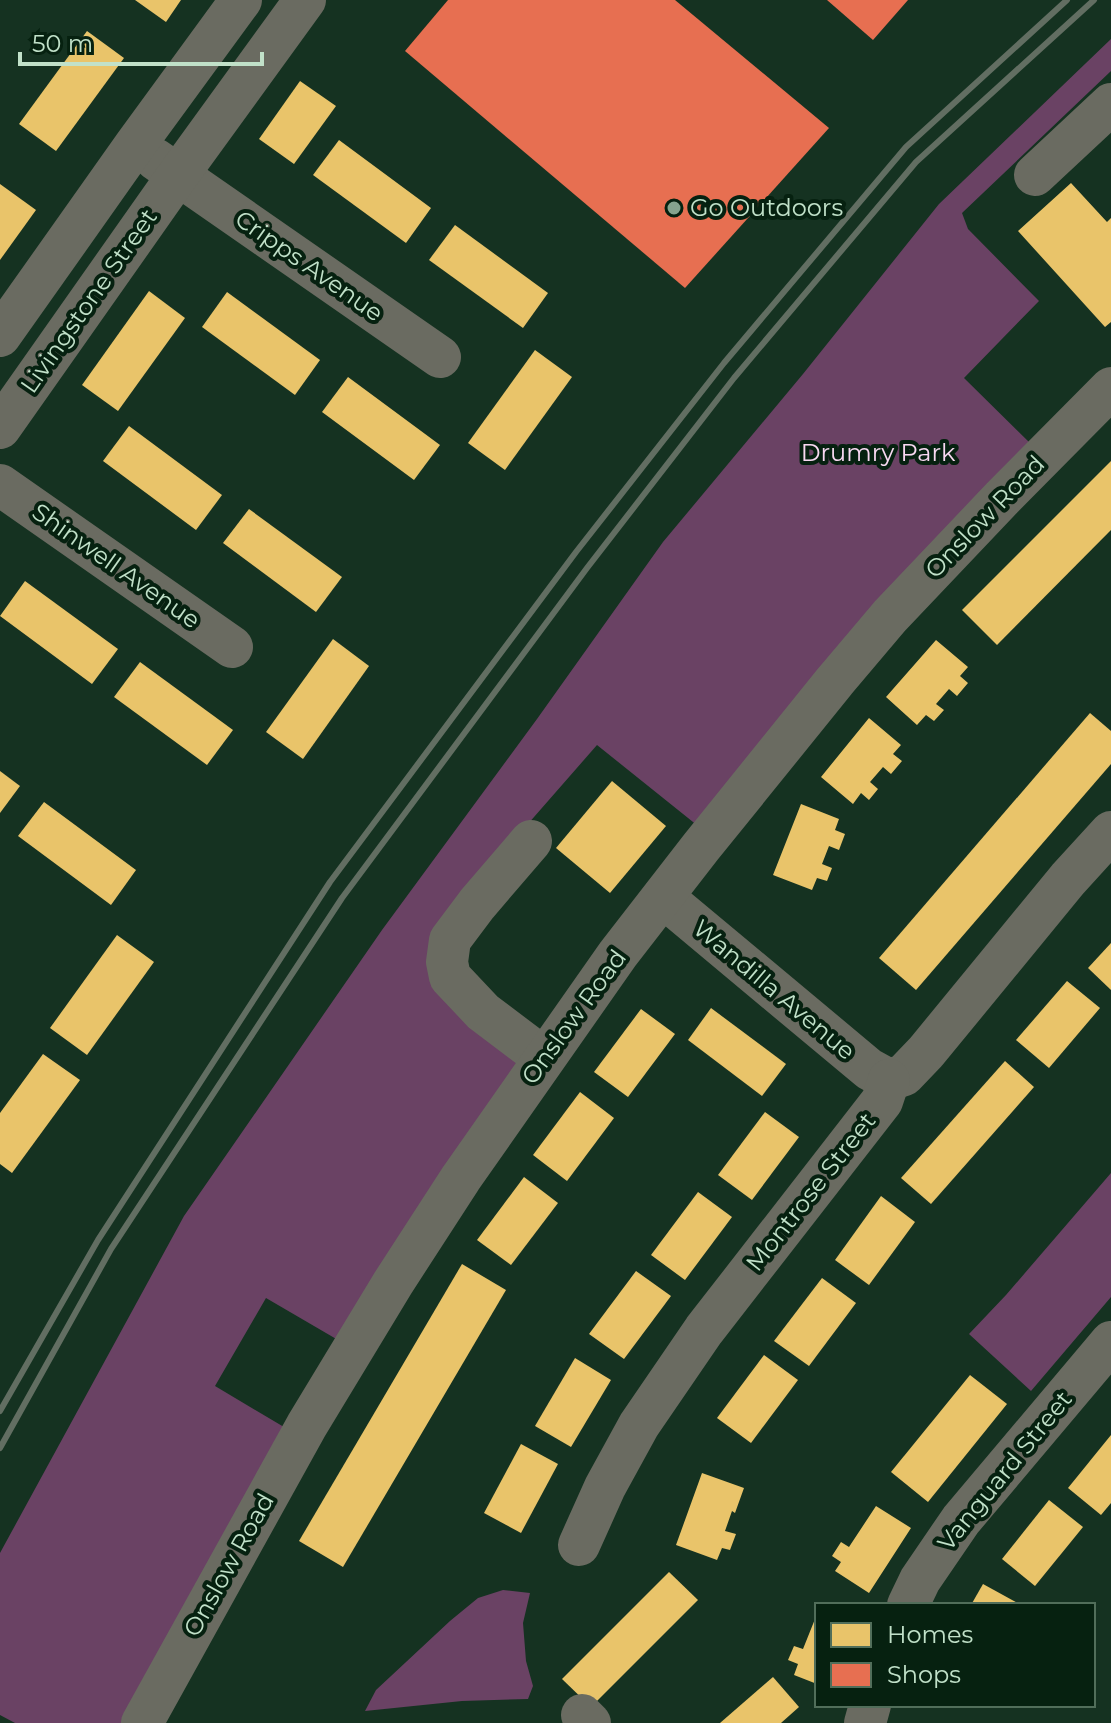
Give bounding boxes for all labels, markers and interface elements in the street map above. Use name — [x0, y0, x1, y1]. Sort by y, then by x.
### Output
scale bar — [20, 16, 262, 66]
text: 50 m — [32, 29, 93, 58]
place label: Go Outdoors — [690, 193, 843, 222]
marker: Go Outdoors — [665, 199, 683, 217]
street label: Livingstone Street — [14, 203, 163, 398]
street label: Cripps Avenue — [230, 204, 389, 327]
park label: Drumry Park — [801, 438, 956, 467]
street label: Onslow Road — [919, 449, 1050, 584]
street label: Shinwell Avenue — [27, 497, 206, 634]
street label: Wandilla Avenue — [687, 913, 861, 1066]
street label: Onslow Road — [515, 944, 632, 1090]
street label: Montrose Street — [740, 1106, 882, 1277]
street label: Vanguard Street — [931, 1385, 1078, 1556]
street label: Onslow Road — [177, 1488, 280, 1641]
legend — [815, 1603, 1095, 1707]
text: Homes — [887, 1620, 973, 1649]
text: Shops — [887, 1660, 961, 1689]

